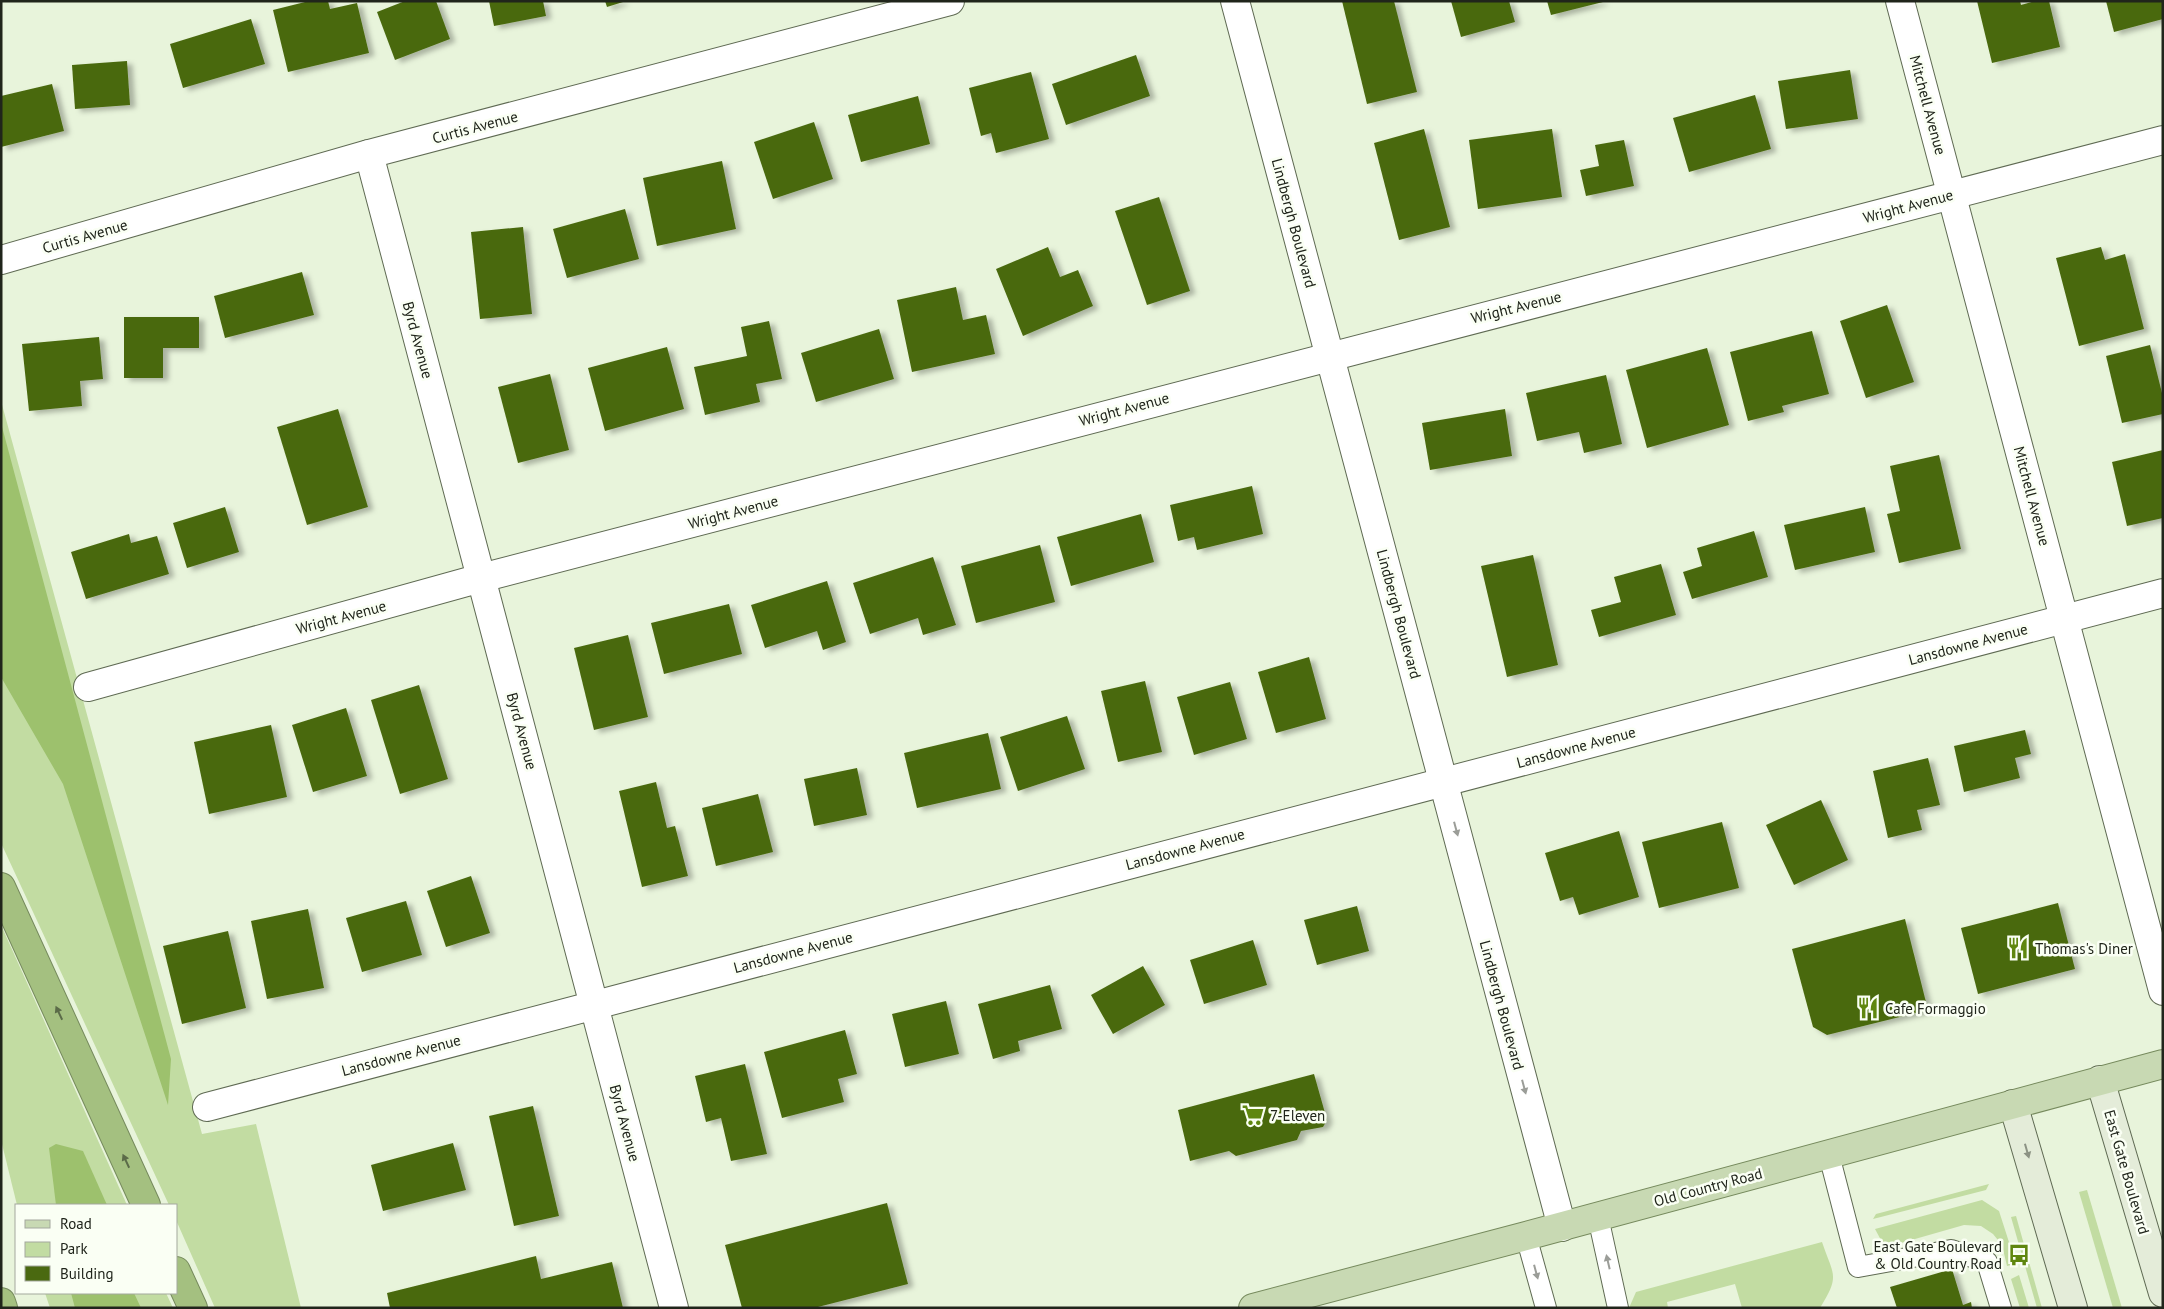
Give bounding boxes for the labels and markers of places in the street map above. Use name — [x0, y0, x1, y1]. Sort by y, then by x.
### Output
restaurant icon: Thomas's Diner — [2005, 935, 2031, 961]
place label: Thomas's Diner — [2035, 939, 2133, 958]
restaurant icon: Cafe Formaggio — [1855, 995, 1881, 1021]
place label: Cafe Formaggio — [1885, 999, 1986, 1018]
supermarket icon: 7-Eleven — [1240, 1102, 1266, 1128]
place label: 7-Eleven — [1270, 1106, 1325, 1125]
place label: East Gate Boulevard & Old Country Road — [1874, 1237, 2002, 1273]
bus stop icon: East Gate Boulevard & Old Country Road — [2006, 1242, 2032, 1268]

